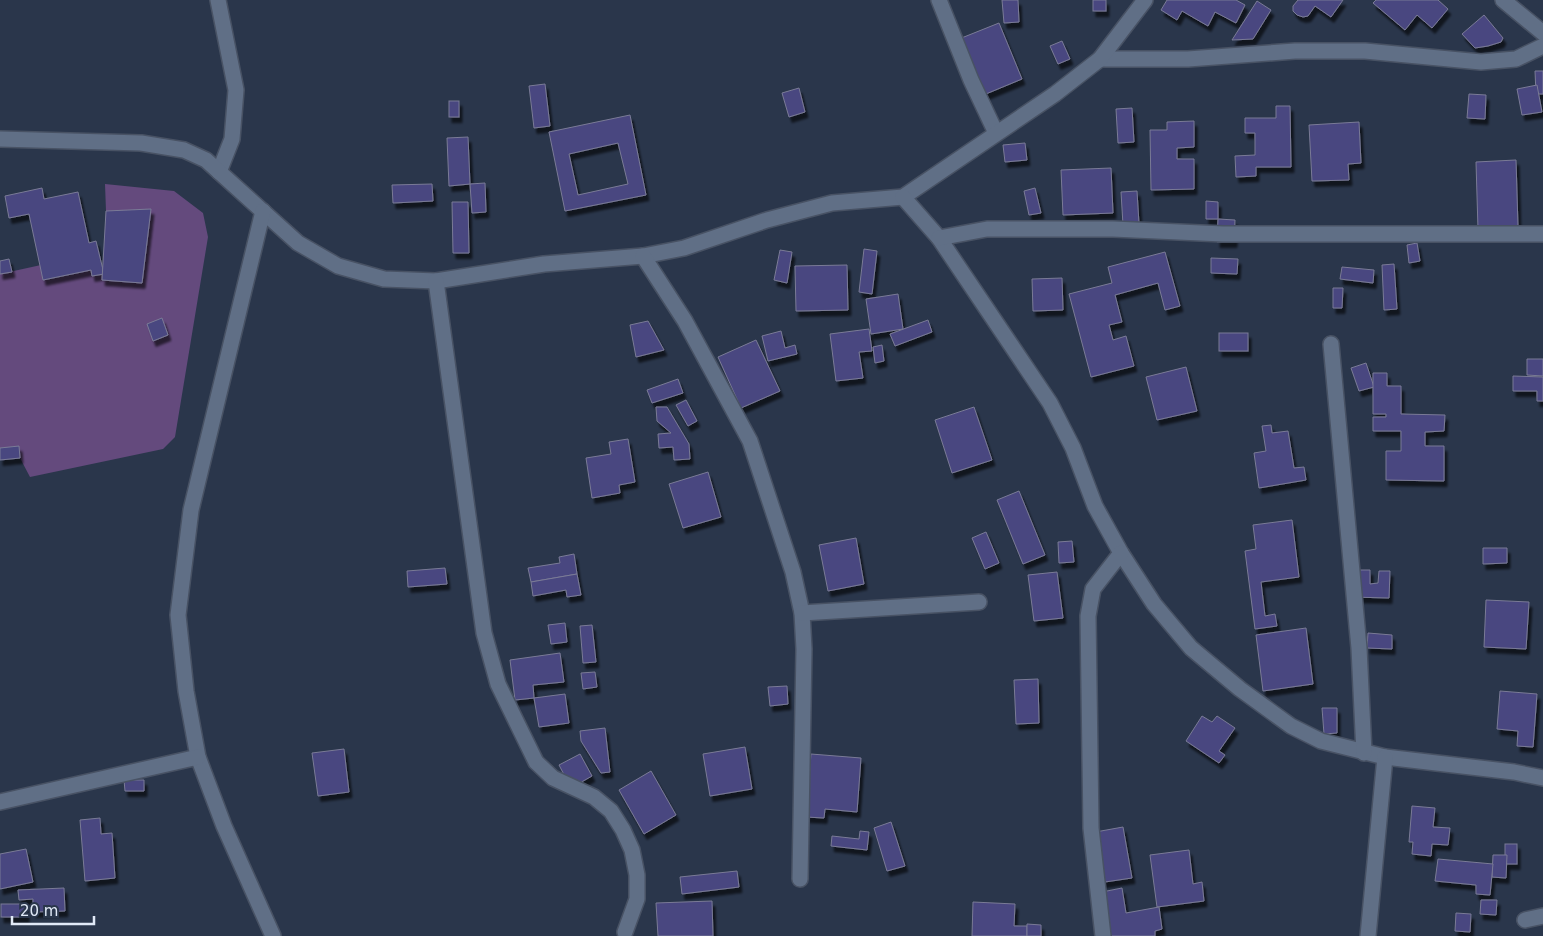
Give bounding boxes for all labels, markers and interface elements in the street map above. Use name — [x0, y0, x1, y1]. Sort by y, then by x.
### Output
scale bar — [12, 894, 95, 926]
text: 20 m — [20, 902, 58, 920]

